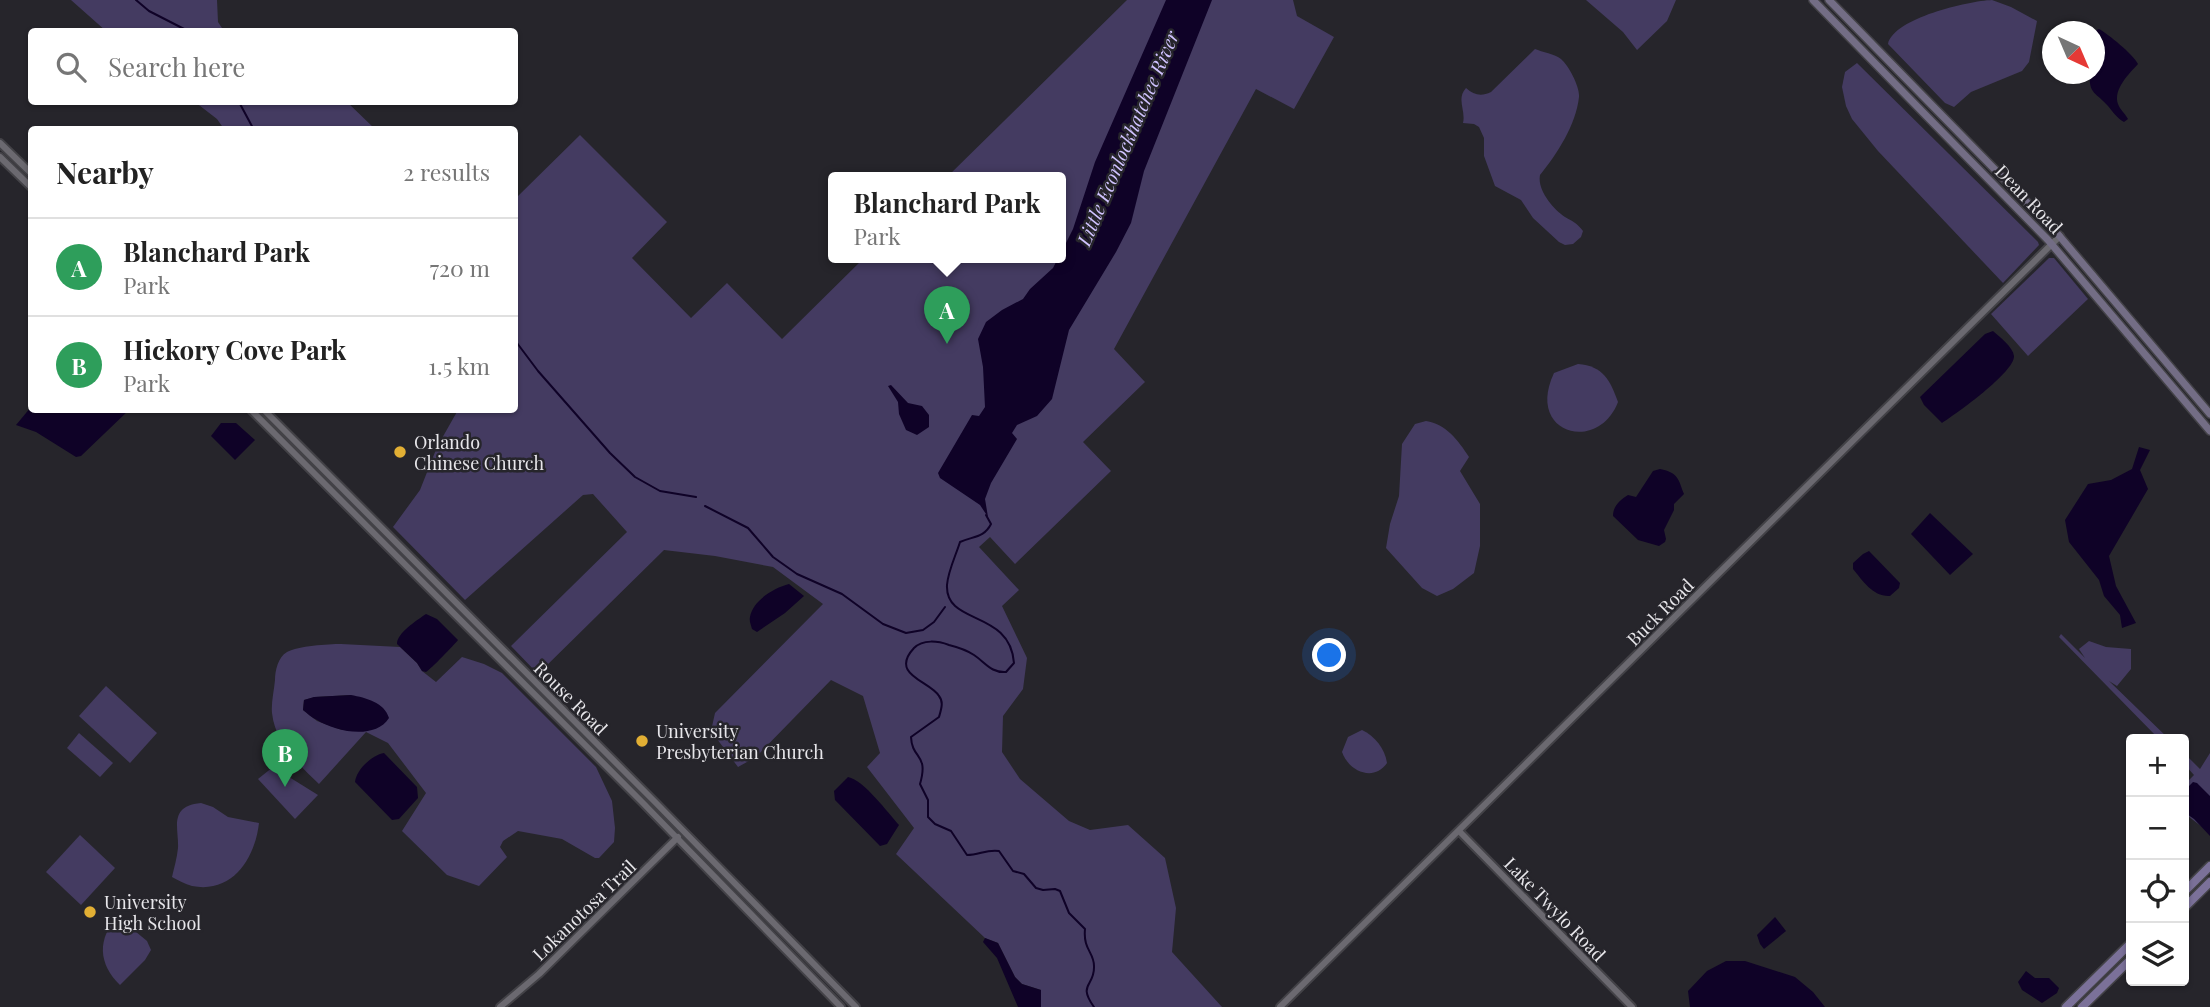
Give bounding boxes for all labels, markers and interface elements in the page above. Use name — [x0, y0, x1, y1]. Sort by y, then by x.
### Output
north arrow — [2042, 21, 2105, 84]
water label: Little Econlockhatchee River — [1069, 26, 1184, 250]
search box — [28, 28, 518, 105]
icon: search — [52, 48, 90, 86]
text: Search here — [108, 49, 245, 84]
text: Nearby — [56, 152, 154, 192]
text: 2 results — [403, 156, 490, 187]
street label: Dean Road — [1990, 159, 2068, 239]
popup — [828, 172, 1066, 263]
text: Blanchard Park — [854, 185, 1040, 220]
text: Park — [854, 220, 901, 251]
text: Blanchard Park — [123, 234, 310, 269]
text: A — [71, 252, 87, 283]
text: 720 m — [430, 252, 490, 283]
text: Park — [123, 269, 170, 300]
pin: A — [924, 286, 970, 344]
text: Hickory Cove Park — [123, 332, 346, 367]
text: B — [71, 350, 87, 381]
text: 1.5 km — [428, 350, 490, 381]
text: Park — [123, 367, 170, 398]
place label: Orlando Chinese Church — [414, 430, 545, 475]
marker: Orlando Chinese Church — [392, 444, 408, 460]
street label: Buck Road — [1621, 573, 1699, 651]
your location — [1312, 638, 1346, 672]
street label: Rouse Road — [529, 656, 613, 740]
place label: University Presbyterian Church — [656, 719, 824, 764]
pin: B — [262, 729, 308, 787]
marker: University Presbyterian Church — [634, 733, 650, 749]
map controls — [2126, 734, 2189, 986]
button: + — [2126, 734, 2189, 797]
button: − — [2126, 797, 2189, 860]
street label: Lake Twylo Road — [1499, 852, 1611, 967]
street label: Lokanotosa Trail — [527, 854, 641, 966]
button: locate — [2126, 860, 2189, 923]
place label: University High School — [104, 890, 201, 935]
marker: University High School — [82, 904, 98, 920]
button: layers — [2126, 923, 2189, 986]

